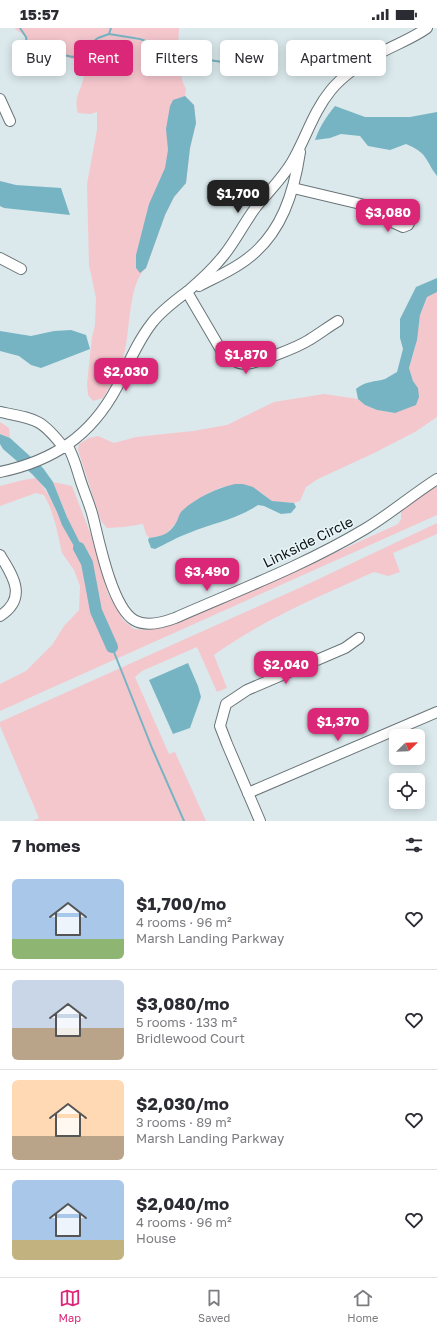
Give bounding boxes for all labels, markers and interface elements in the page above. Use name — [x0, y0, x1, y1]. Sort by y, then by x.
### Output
text: 15:57 — [20, 5, 59, 23]
chip: Buy — [12, 40, 66, 76]
chip: Rent — [74, 40, 133, 76]
chip: Filters — [141, 40, 212, 76]
chip: New — [220, 40, 278, 76]
chip: Apartment — [286, 40, 386, 76]
pin: $1,700 — [205, 180, 271, 214]
text: $1,700 — [216, 185, 260, 201]
pin: $3,080 — [355, 199, 421, 233]
text: $3,080 — [365, 204, 411, 220]
pin: $1,870 — [213, 341, 279, 375]
text: $1,870 — [224, 346, 268, 362]
pin: $2,030 — [93, 358, 159, 392]
text: $2,030 — [103, 363, 149, 379]
street label: Linkside Circle — [260, 512, 356, 571]
pin: $3,490 — [174, 558, 240, 592]
text: $3,490 — [184, 563, 230, 579]
pin: $2,040 — [253, 651, 319, 685]
text: $2,040 — [263, 656, 309, 672]
pin: $1,370 — [305, 708, 371, 742]
text: $1,370 — [316, 713, 360, 729]
north arrow — [389, 729, 425, 765]
map controls — [389, 729, 425, 809]
button: locate — [389, 773, 425, 809]
icon: filters — [403, 834, 425, 856]
text: 7 homes — [12, 835, 80, 856]
text: $1,700/mo — [136, 893, 226, 914]
icon: home — [44, 895, 92, 943]
icon: heart — [403, 908, 425, 930]
text: 4 rooms · 96 m² — [136, 914, 232, 930]
text: Marsh Landing Parkway — [136, 930, 284, 946]
text: $3,080/mo — [136, 993, 229, 1014]
icon: home — [44, 996, 92, 1044]
icon: heart — [403, 1009, 425, 1031]
text: 5 rooms · 133 m² — [136, 1014, 237, 1030]
text: Bridlewood Court — [136, 1030, 245, 1046]
text: $2,030/mo — [136, 1093, 229, 1114]
icon: home — [44, 1096, 92, 1144]
icon: heart — [403, 1109, 425, 1131]
text: 3 rooms · 89 m² — [136, 1114, 231, 1130]
text: Marsh Landing Parkway — [136, 1130, 284, 1146]
text: $2,040/mo — [136, 1193, 229, 1214]
icon: home — [44, 1196, 92, 1244]
icon: heart — [403, 1209, 425, 1231]
text: 4 rooms · 96 m² — [136, 1214, 232, 1230]
text: House — [136, 1230, 176, 1246]
tab: Map — [59, 1287, 81, 1324]
tab: Saved — [198, 1287, 230, 1324]
tab: Home — [347, 1287, 378, 1324]

